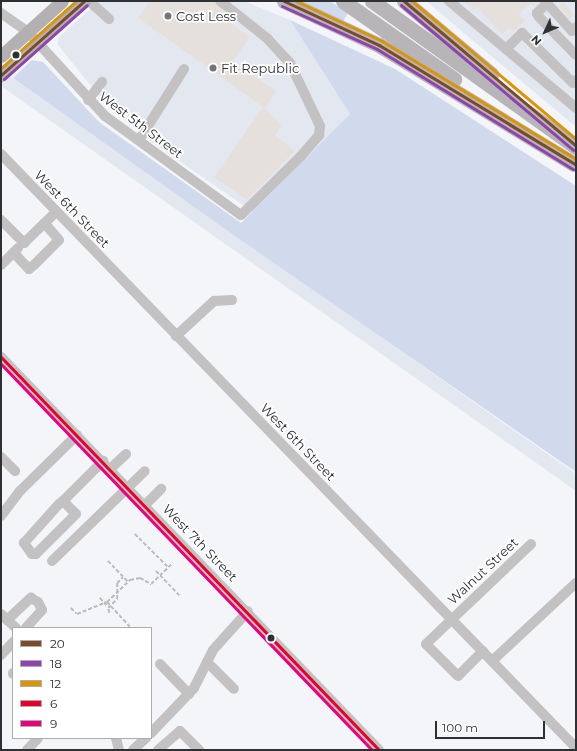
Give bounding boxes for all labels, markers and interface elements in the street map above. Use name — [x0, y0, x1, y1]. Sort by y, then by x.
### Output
place label: Cost Less — [176, 8, 236, 24]
marker: Cost Less — [163, 11, 173, 21]
north arrow — [525, 12, 565, 52]
text: N — [528, 32, 544, 48]
unlabelled marker — [11, 50, 21, 60]
place label: Fit Republic — [221, 60, 299, 76]
marker: Fit Republic — [208, 63, 218, 73]
street label: West 5th Street — [96, 88, 186, 162]
street label: West 6th Street — [31, 167, 113, 251]
street label: West 6th Street — [257, 400, 339, 484]
street label: West 7th Street — [159, 501, 241, 585]
street label: Walnut Street — [445, 534, 521, 608]
legend — [12, 627, 152, 739]
unlabelled marker — [266, 633, 276, 643]
text: 20 — [50, 636, 65, 651]
text: 18 — [50, 656, 62, 671]
text: 12 — [50, 676, 61, 691]
text: 6 — [50, 696, 57, 711]
scale bar — [437, 713, 547, 739]
text: 9 — [50, 716, 57, 731]
text: 100 m — [442, 720, 478, 735]

